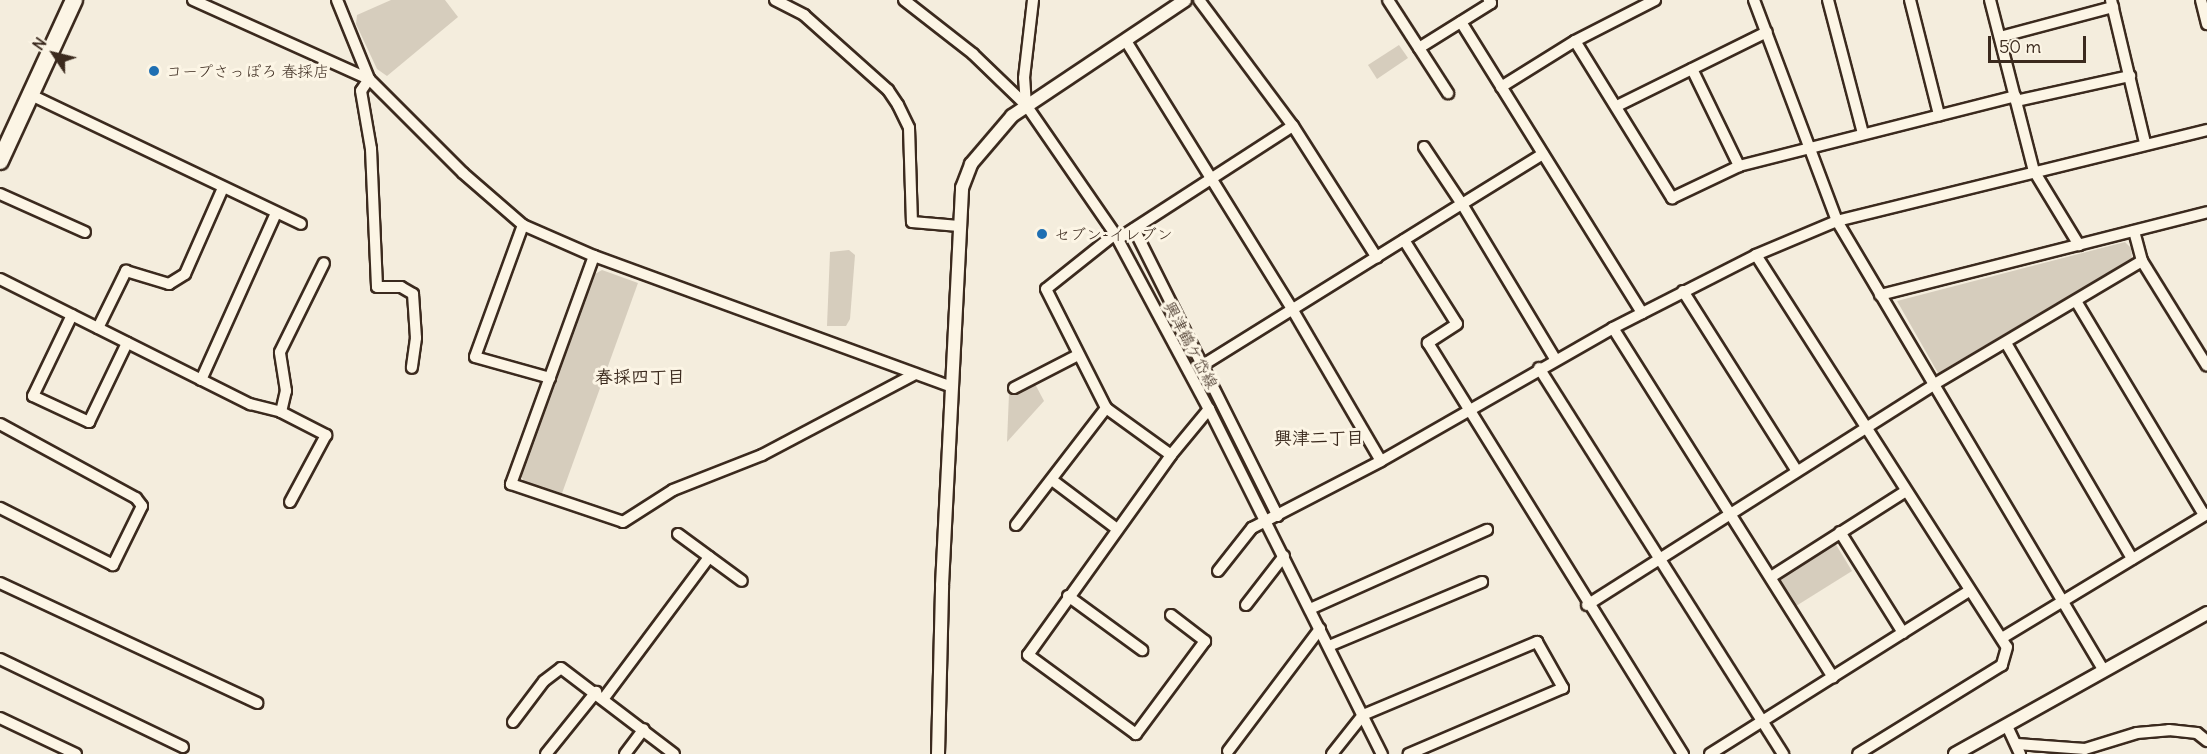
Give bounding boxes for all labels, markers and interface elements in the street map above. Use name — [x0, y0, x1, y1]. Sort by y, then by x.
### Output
north arrow — [24, 24, 84, 84]
scale bar — [1991, 24, 2088, 62]
text: N — [28, 33, 51, 54]
text: 50 m — [1999, 35, 2041, 58]
place label: コープさっぽろ 春採店 — [166, 61, 330, 81]
marker: コープさっぽろ 春採店 — [147, 64, 161, 78]
place label: セブン-イレブン — [1054, 224, 1173, 244]
marker: セブン-イレブン — [1035, 227, 1049, 241]
street label: 興津鶴ケ岱線 — [1160, 298, 1222, 392]
district label: 春採四丁目 — [595, 366, 685, 388]
district label: 興津二丁目 — [1274, 427, 1364, 449]

